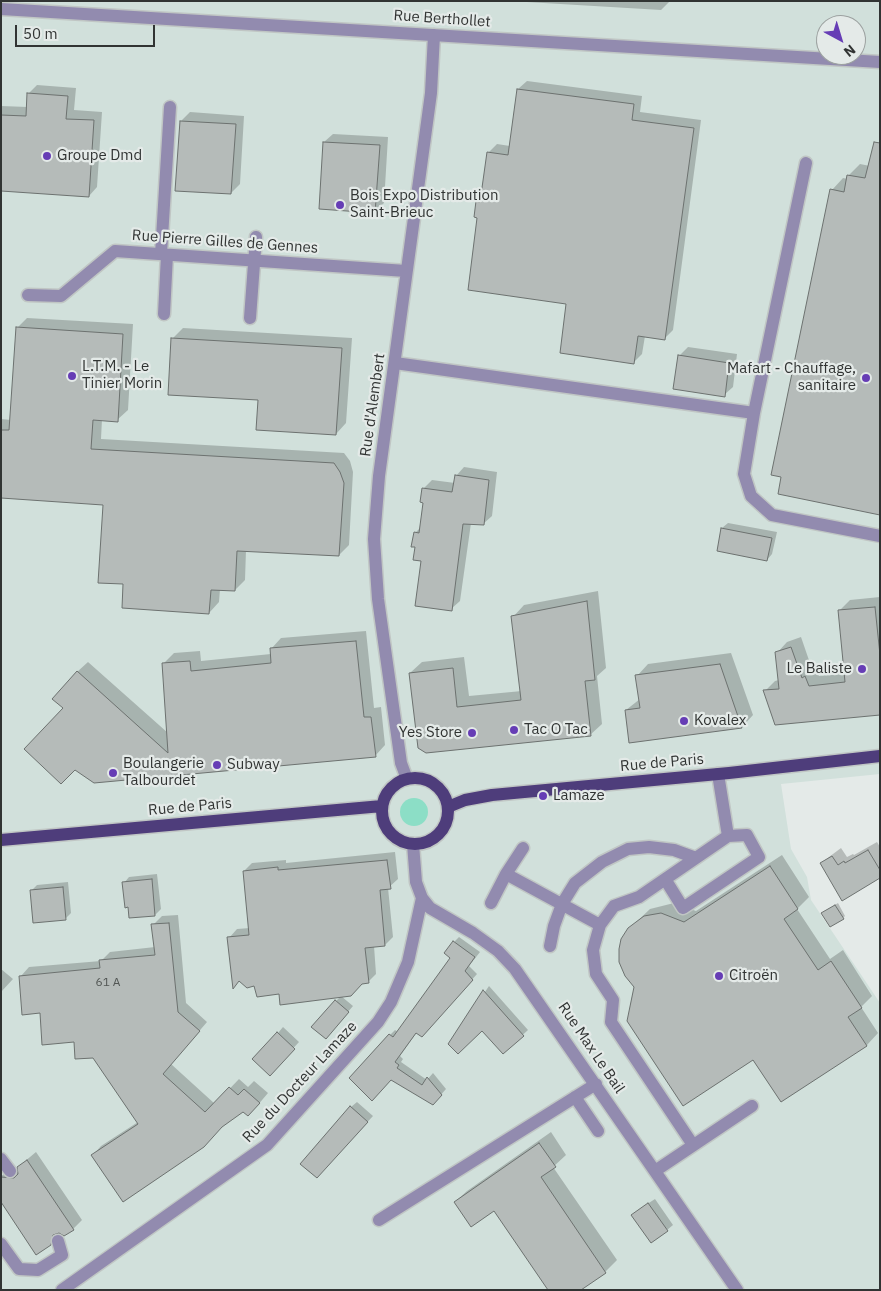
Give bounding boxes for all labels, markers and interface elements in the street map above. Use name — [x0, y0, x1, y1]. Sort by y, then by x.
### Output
street label: Rue Berthollet — [393, 7, 491, 31]
scale bar — [18, 15, 158, 47]
north arrow — [816, 15, 866, 65]
text: 50 m — [23, 24, 58, 43]
text: N — [840, 41, 859, 61]
place label: Groupe Dmd — [57, 147, 142, 165]
marker: Groupe Dmd — [41, 150, 53, 162]
place label: Bois Expo Distribution Saint-Brieuc — [350, 187, 498, 222]
marker: Bois Expo Distribution Saint-Brieuc — [334, 199, 346, 211]
street label: Rue Pierre Gilles de Gennes — [131, 227, 319, 257]
street label: Rue d'Alembert — [357, 352, 389, 458]
place label: L.T.M. - Le Tinier Morin — [82, 358, 162, 393]
place label: Mafart - Chauffage, sanitaire — [727, 360, 856, 395]
marker: L.T.M. - Le Tinier Morin — [66, 370, 78, 382]
marker: Mafart - Chauffage, sanitaire — [860, 372, 872, 384]
place label: Le Baliste — [787, 660, 852, 678]
marker: Le Baliste — [856, 663, 868, 675]
place label: Kovalex — [694, 712, 746, 730]
marker: Kovalex — [678, 715, 690, 727]
place label: Tac O Tac — [524, 721, 588, 739]
place label: Yes Store — [399, 724, 462, 742]
marker: Tac O Tac — [508, 724, 520, 736]
marker: Yes Store — [466, 727, 478, 739]
street label: Rue de Paris — [619, 750, 705, 776]
place label: Boulangerie Talbourdet — [123, 755, 204, 790]
place label: Subway — [227, 756, 280, 774]
marker: Subway — [211, 759, 223, 771]
marker: Boulangerie Talbourdet — [107, 767, 119, 779]
place label: Lamaze — [553, 787, 605, 805]
marker: Lamaze — [537, 790, 549, 802]
street label: Rue de Paris — [147, 794, 233, 820]
place label: Citroën — [729, 967, 778, 985]
marker: Citroën — [713, 970, 725, 982]
house number: 61 A — [96, 976, 120, 990]
street label: Rue Max Le Bail — [554, 999, 628, 1097]
street label: Rue du Docteur Lamaze — [239, 1018, 361, 1146]

